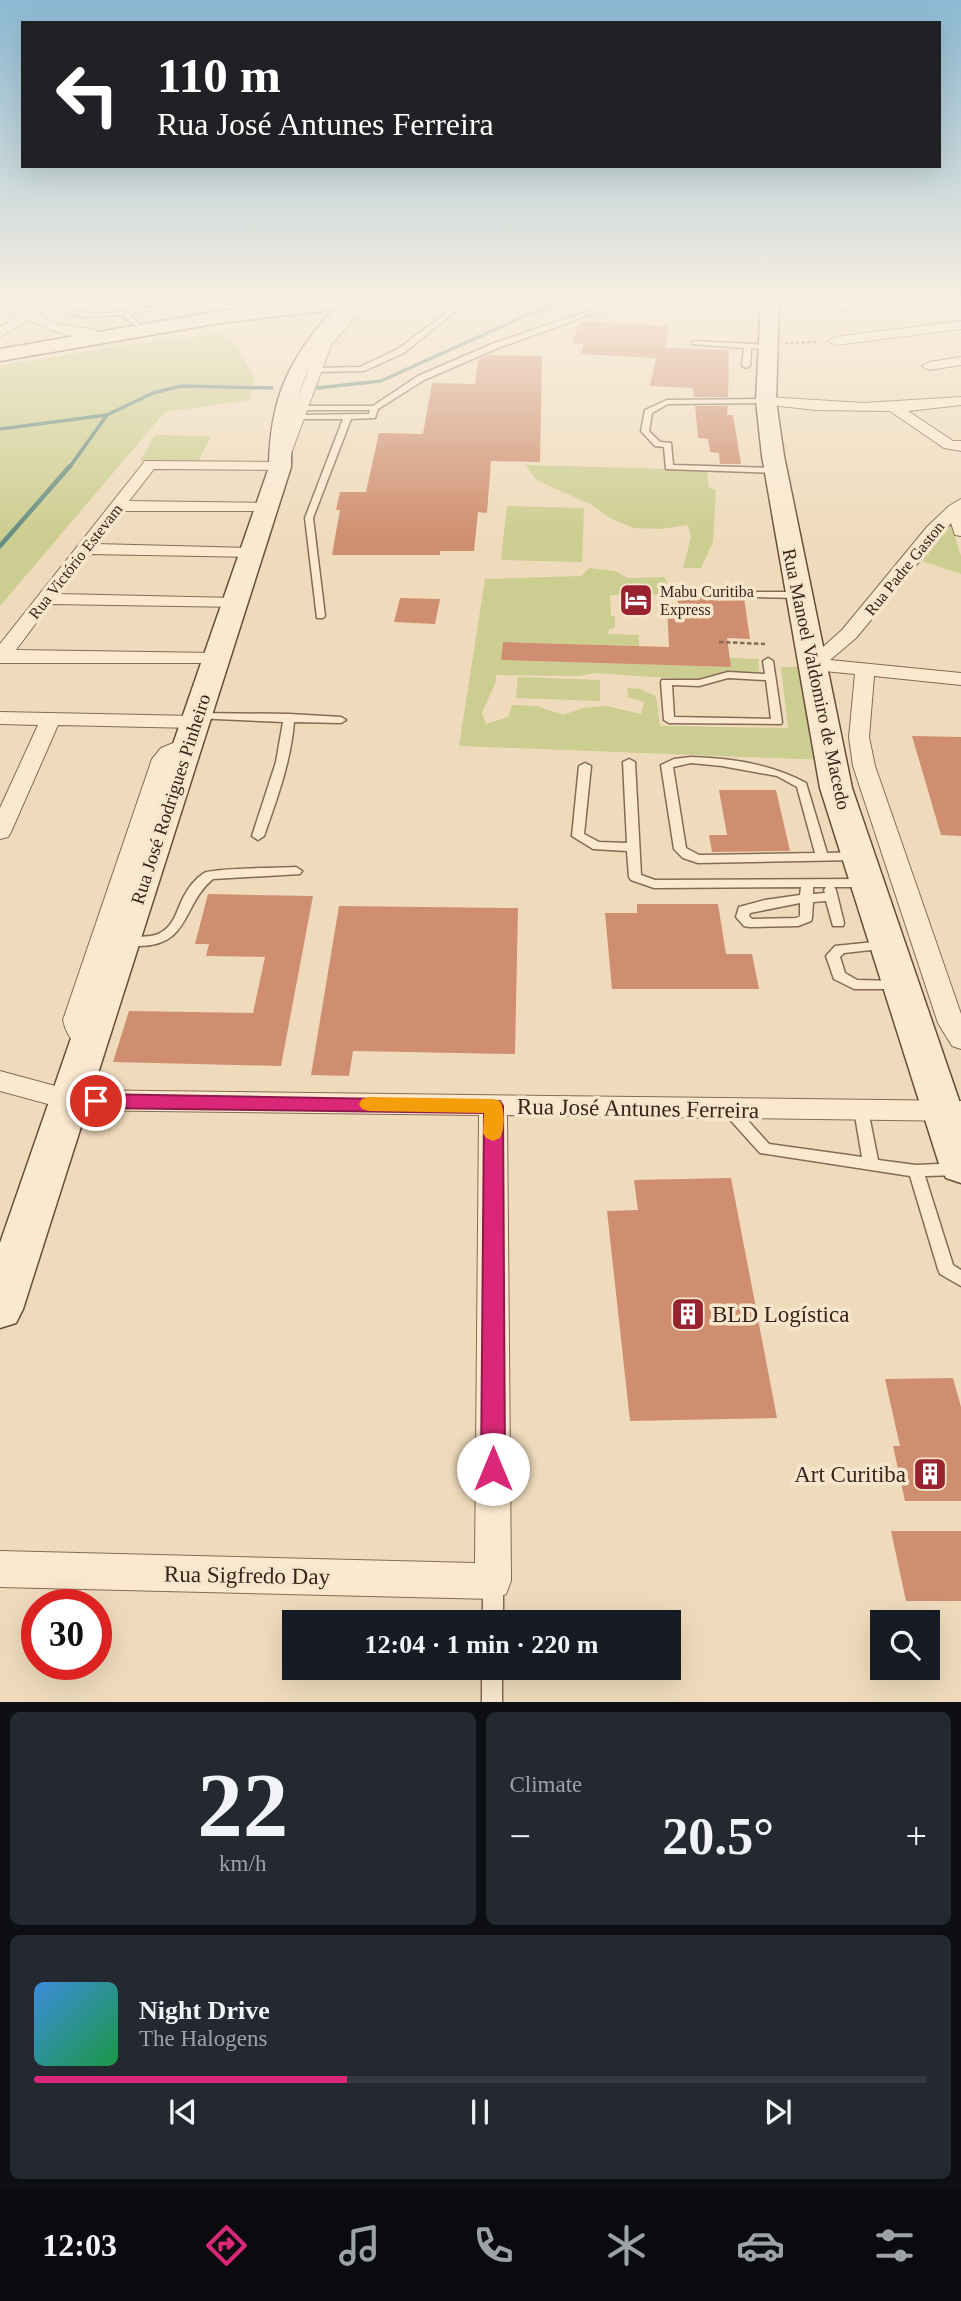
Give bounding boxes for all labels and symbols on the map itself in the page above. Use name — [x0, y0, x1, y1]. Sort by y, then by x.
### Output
street label: Rua Victório Estevam — [25, 500, 126, 622]
street label: Rua Padre Gaston — [861, 518, 947, 619]
street label: Rua Manoel Valdomiro de Macedo — [779, 547, 855, 812]
hotel icon: Mabu Curitiba Express — [617, 581, 655, 619]
place label: Mabu Curitiba Express — [660, 583, 754, 619]
street label: Rua José Rodrigues Pinheiro — [126, 691, 214, 907]
pin — [66, 1071, 126, 1131]
street label: Rua José Antunes Ferreira — [517, 1094, 759, 1123]
building icon: BLD Logística — [669, 1295, 707, 1333]
place label: BLD Logística — [712, 1302, 849, 1327]
position arrow — [456, 1432, 530, 1506]
building icon: Art Curitiba — [911, 1455, 949, 1493]
place label: Art Curitiba — [794, 1462, 906, 1487]
street label: Rua Sigfredo Day — [164, 1562, 331, 1589]
speed limit sign: 30 — [21, 1589, 112, 1680]

